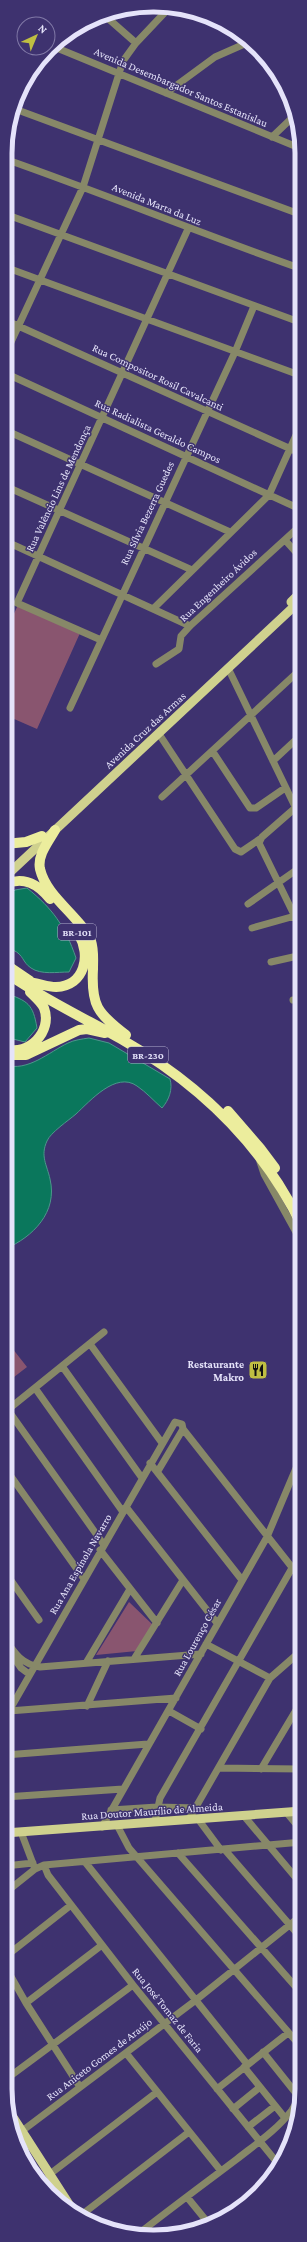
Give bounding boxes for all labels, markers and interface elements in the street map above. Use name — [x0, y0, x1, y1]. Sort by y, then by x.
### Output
north arrow — [16, 16, 56, 56]
text: N — [36, 22, 50, 36]
street label: Avenida Desembargador Santos Estanislau — [92, 45, 270, 130]
street label: Avenida Marta da Luz — [111, 181, 204, 228]
street label: Rua Compositor Rosil Cavalcanti — [90, 341, 226, 414]
street label: Rua Radialista Geraldo Campos — [93, 397, 223, 466]
street label: Rua Valêncio Lins de Mendonça — [23, 423, 94, 554]
street label: Rua Sílvia Bezerra Guedes — [118, 459, 176, 567]
street label: Rua Engenheiro Ávidos — [177, 546, 260, 625]
street label: Avenida Cruz das Armas — [102, 689, 188, 771]
road number: BR-101 — [58, 924, 96, 940]
road number: BR-230 — [128, 1047, 168, 1063]
place label: Restaurante Makro — [188, 1358, 244, 1383]
restaurant icon: Restaurante Makro — [247, 1359, 269, 1381]
street label: Rua Ana Espínola Navarro — [46, 1511, 115, 1617]
street label: Rua Lourenço César — [171, 1596, 224, 1678]
street label: Rua Doutor Maurílio de Almeida — [81, 1800, 223, 1822]
street label: Rua José Tomaz de Faria — [129, 1965, 206, 2055]
street label: Rua Aniceto Gomes de Araújo — [44, 2015, 155, 2103]

